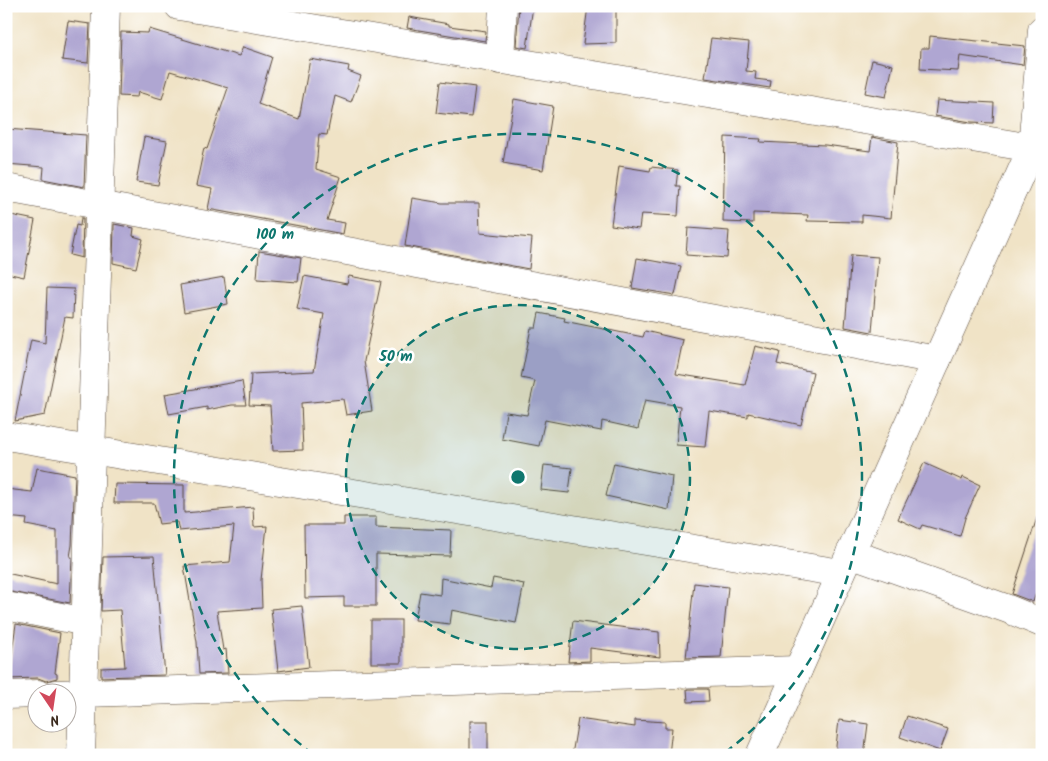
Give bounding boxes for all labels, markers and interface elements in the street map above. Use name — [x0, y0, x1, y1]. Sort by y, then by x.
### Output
text: 100 m — [256, 223, 294, 247]
text: 50 m — [378, 345, 413, 369]
centre of rings — [509, 468, 527, 486]
north arrow — [28, 684, 78, 734]
text: N — [48, 708, 61, 731]

